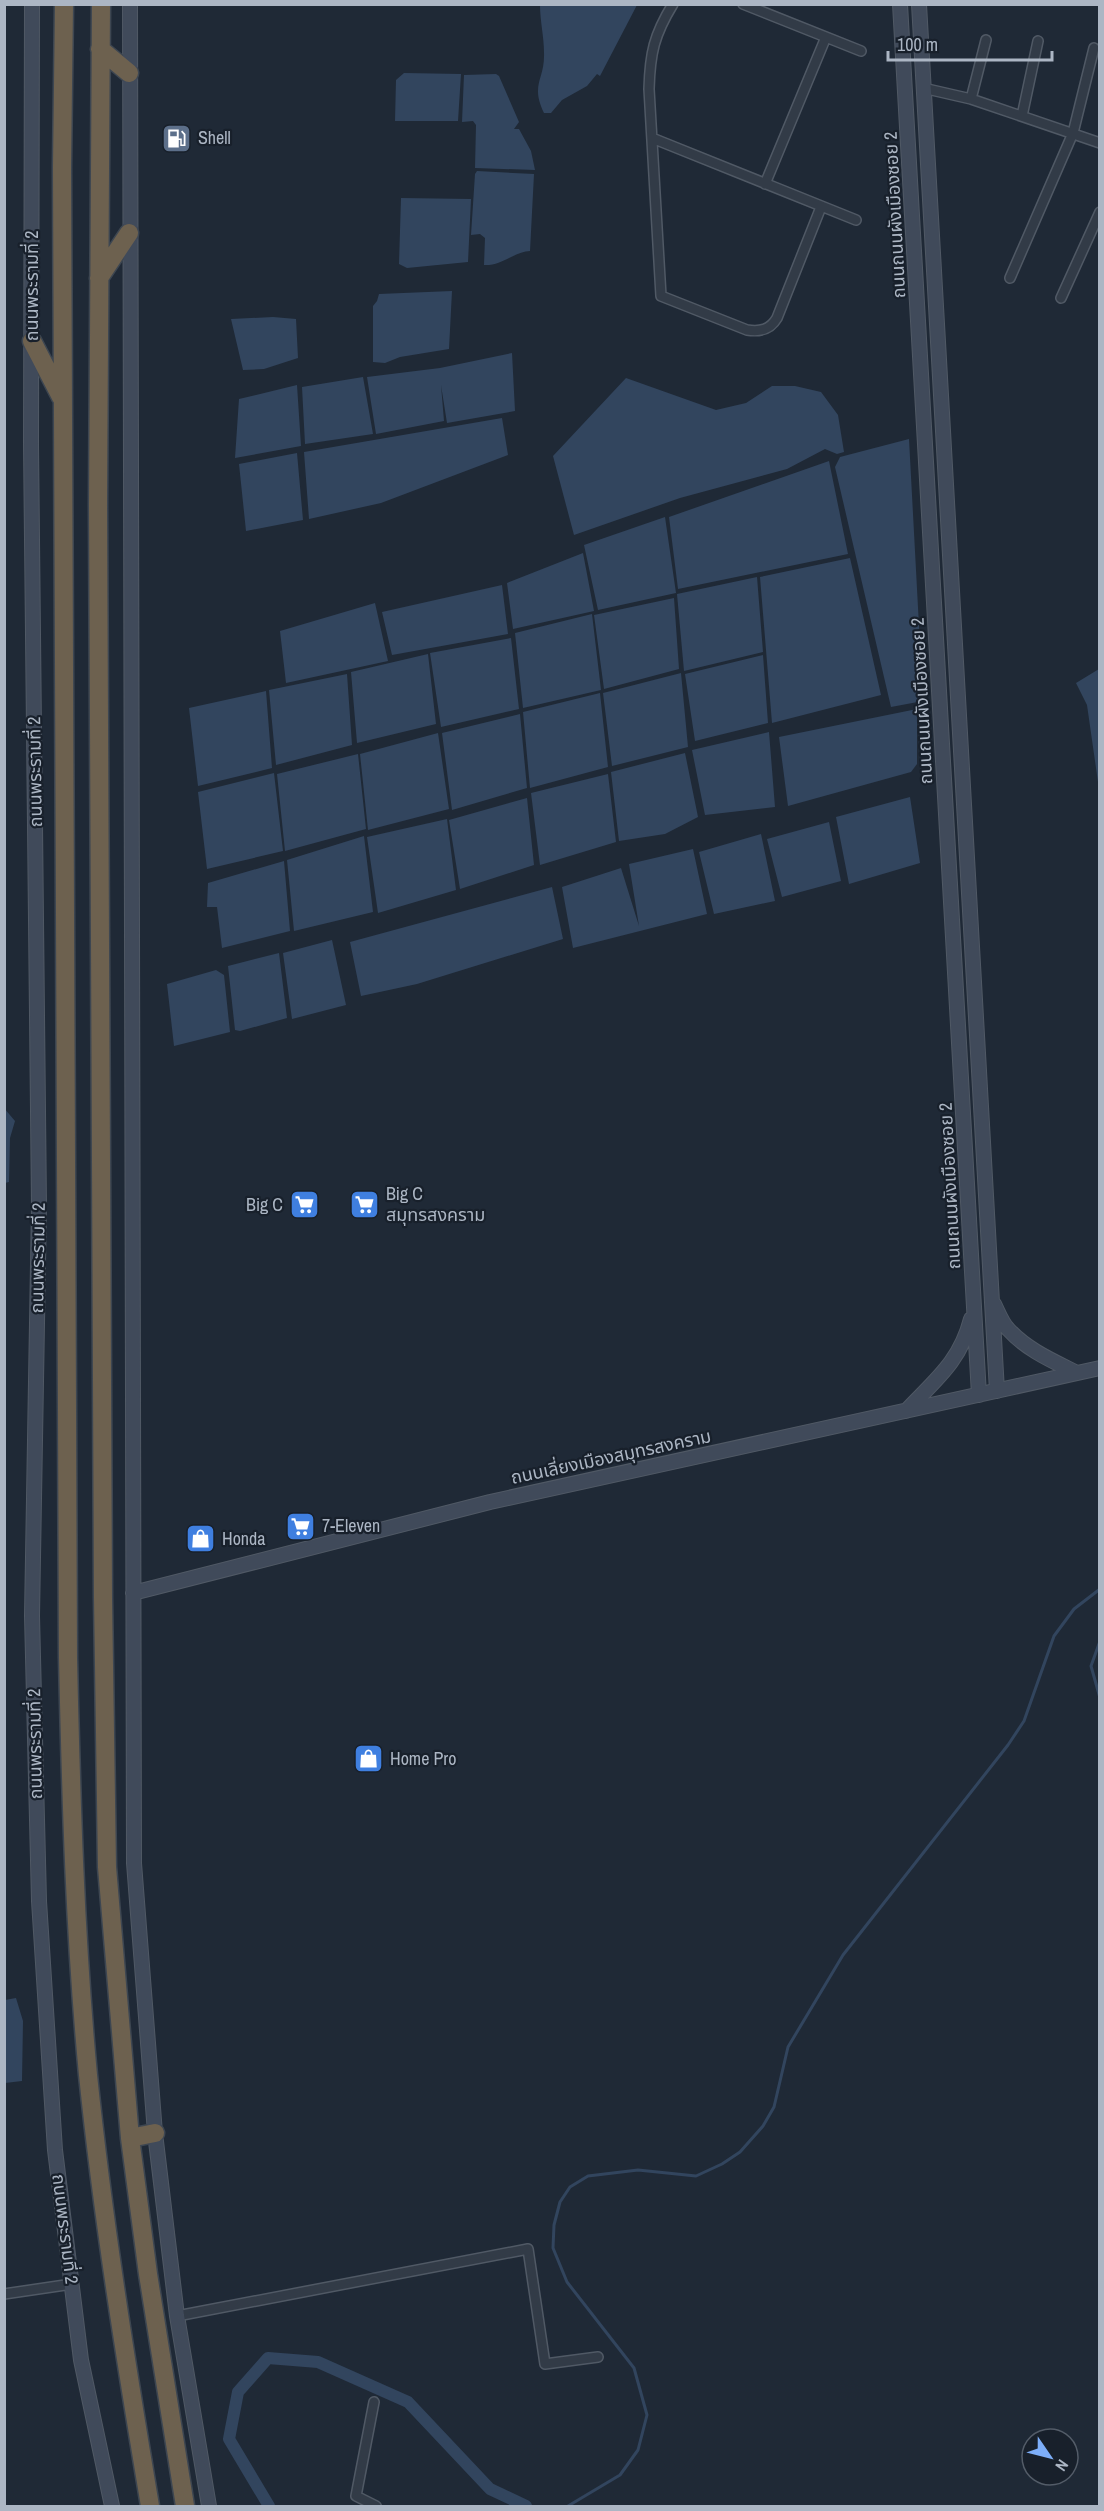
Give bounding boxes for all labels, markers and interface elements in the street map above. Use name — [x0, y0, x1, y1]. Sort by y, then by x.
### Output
scale bar — [888, 24, 1052, 62]
text: 100 m — [897, 32, 938, 57]
fuel station icon: Shell — [161, 122, 193, 154]
place label: Shell — [198, 125, 231, 150]
street label: ถนนถนนผังเมืองซอย 2 — [878, 131, 911, 299]
street label: ถนนพระรามที่ 2 — [19, 231, 44, 341]
street label: ถนนถนนผังเมืองซอย 2 — [905, 617, 938, 785]
street label: ถนนพระรามที่ 2 — [21, 716, 48, 828]
street label: ถนนถนนผังเมืองซอย 2 — [933, 1102, 966, 1270]
place label: Big C สมุทรสงคราม — [386, 1181, 485, 1227]
supermarket icon: Big C สมุทรสงคราม — [349, 1188, 381, 1220]
supermarket icon: Big C — [288, 1189, 320, 1221]
place label: Big C — [246, 1192, 283, 1217]
street label: ถนนพระรามที่ 2 — [24, 1202, 51, 1314]
street label: ถนนเลี่ยงเมืองสมุทรสงคราม — [508, 1423, 713, 1490]
supermarket icon: 7-Eleven — [285, 1510, 317, 1542]
place label: 7-Eleven — [322, 1513, 380, 1538]
shop icon: Honda — [185, 1523, 217, 1555]
place label: Honda — [222, 1526, 266, 1551]
street label: ถนนพระรามที่ 2 — [21, 1688, 48, 1800]
shop icon: Home Pro — [353, 1743, 385, 1775]
place label: Home Pro — [390, 1746, 456, 1771]
street label: ถนนพระรามที่ 2 — [46, 2172, 85, 2285]
north arrow — [1020, 2427, 1080, 2487]
text: N — [1051, 2455, 1074, 2476]

